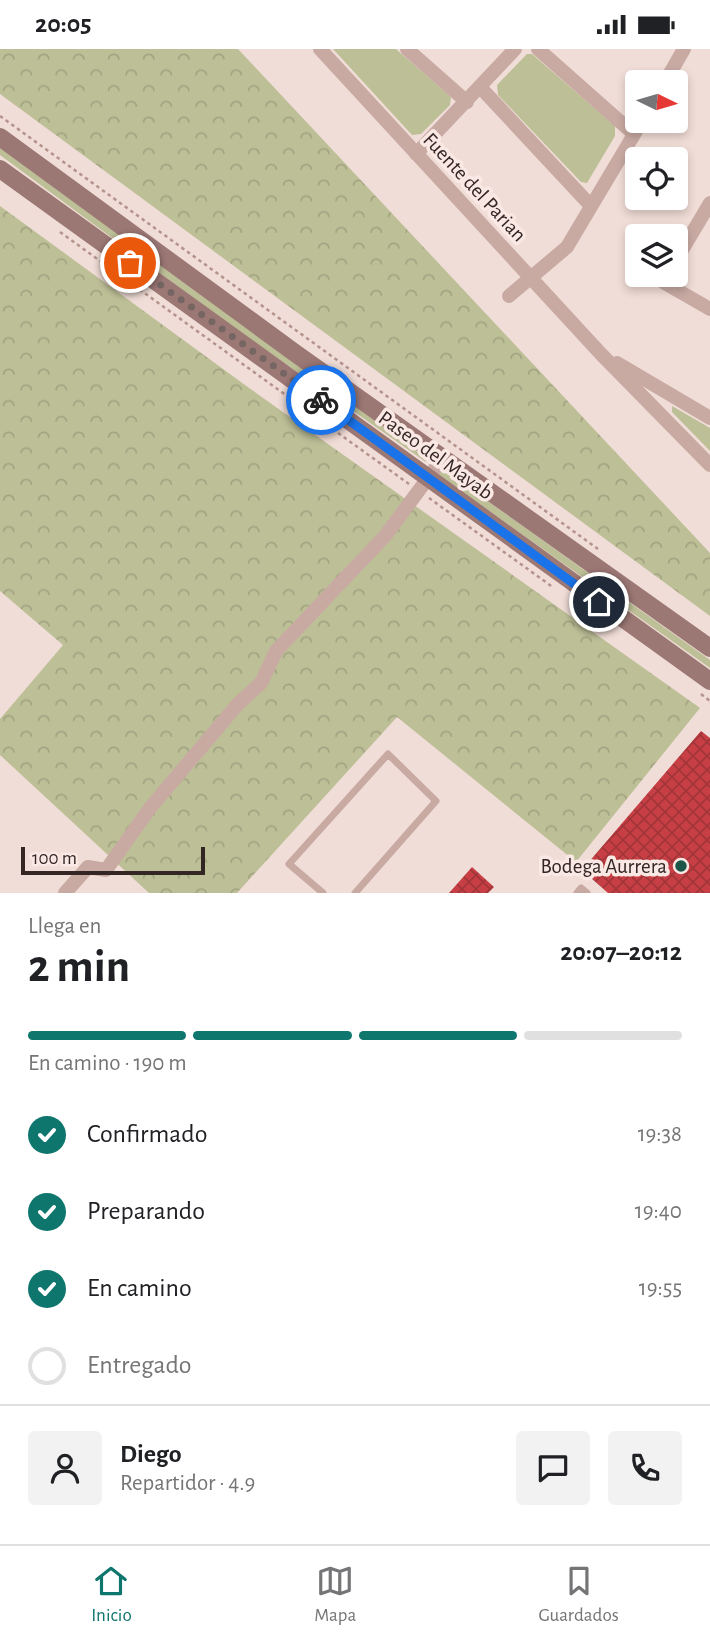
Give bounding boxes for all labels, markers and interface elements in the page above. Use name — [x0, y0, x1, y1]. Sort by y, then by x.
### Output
text: 20:05 — [35, 11, 92, 37]
north arrow — [625, 70, 688, 133]
map controls — [625, 70, 688, 287]
street label: Fuente del Parian — [419, 129, 530, 246]
button: locate — [625, 147, 688, 210]
button: layers — [625, 224, 688, 287]
pin — [100, 233, 160, 293]
icon: bag — [111, 244, 149, 282]
courier — [286, 365, 356, 435]
icon: bike — [302, 381, 340, 419]
street label: Paseo del Mayab — [375, 407, 497, 504]
pin — [569, 572, 629, 632]
icon: home — [580, 583, 618, 621]
scale bar — [21, 844, 205, 876]
text: 100 m — [32, 849, 77, 868]
place label: Bodega Aurrera — [540, 856, 667, 877]
marker: Bodega Aurrera — [673, 858, 689, 874]
text: Llega en — [28, 915, 101, 938]
text: 20:07–20:12 — [560, 939, 682, 965]
text: 2 min — [28, 944, 130, 990]
text: En camino · 190 m — [28, 1052, 187, 1075]
icon: check — [28, 1116, 66, 1154]
text: Confirmado — [87, 1121, 208, 1147]
text: 19:38 — [638, 1123, 682, 1146]
icon: check — [28, 1193, 66, 1231]
text: Preparando — [87, 1198, 205, 1224]
text: 19:40 — [635, 1200, 682, 1223]
icon: check — [28, 1270, 66, 1308]
text: En camino — [87, 1275, 192, 1301]
text: 19:55 — [639, 1277, 682, 1300]
text: Entregado — [87, 1352, 192, 1378]
button: person — [28, 1431, 102, 1505]
button: chat — [516, 1431, 590, 1505]
button: phone — [608, 1431, 682, 1505]
text: Diego — [120, 1441, 182, 1467]
text: Repartidor · 4.9 — [120, 1472, 255, 1495]
tab: Inicio — [91, 1562, 132, 1627]
tab: Mapa — [314, 1562, 356, 1627]
tab: Guardados — [539, 1562, 619, 1627]

